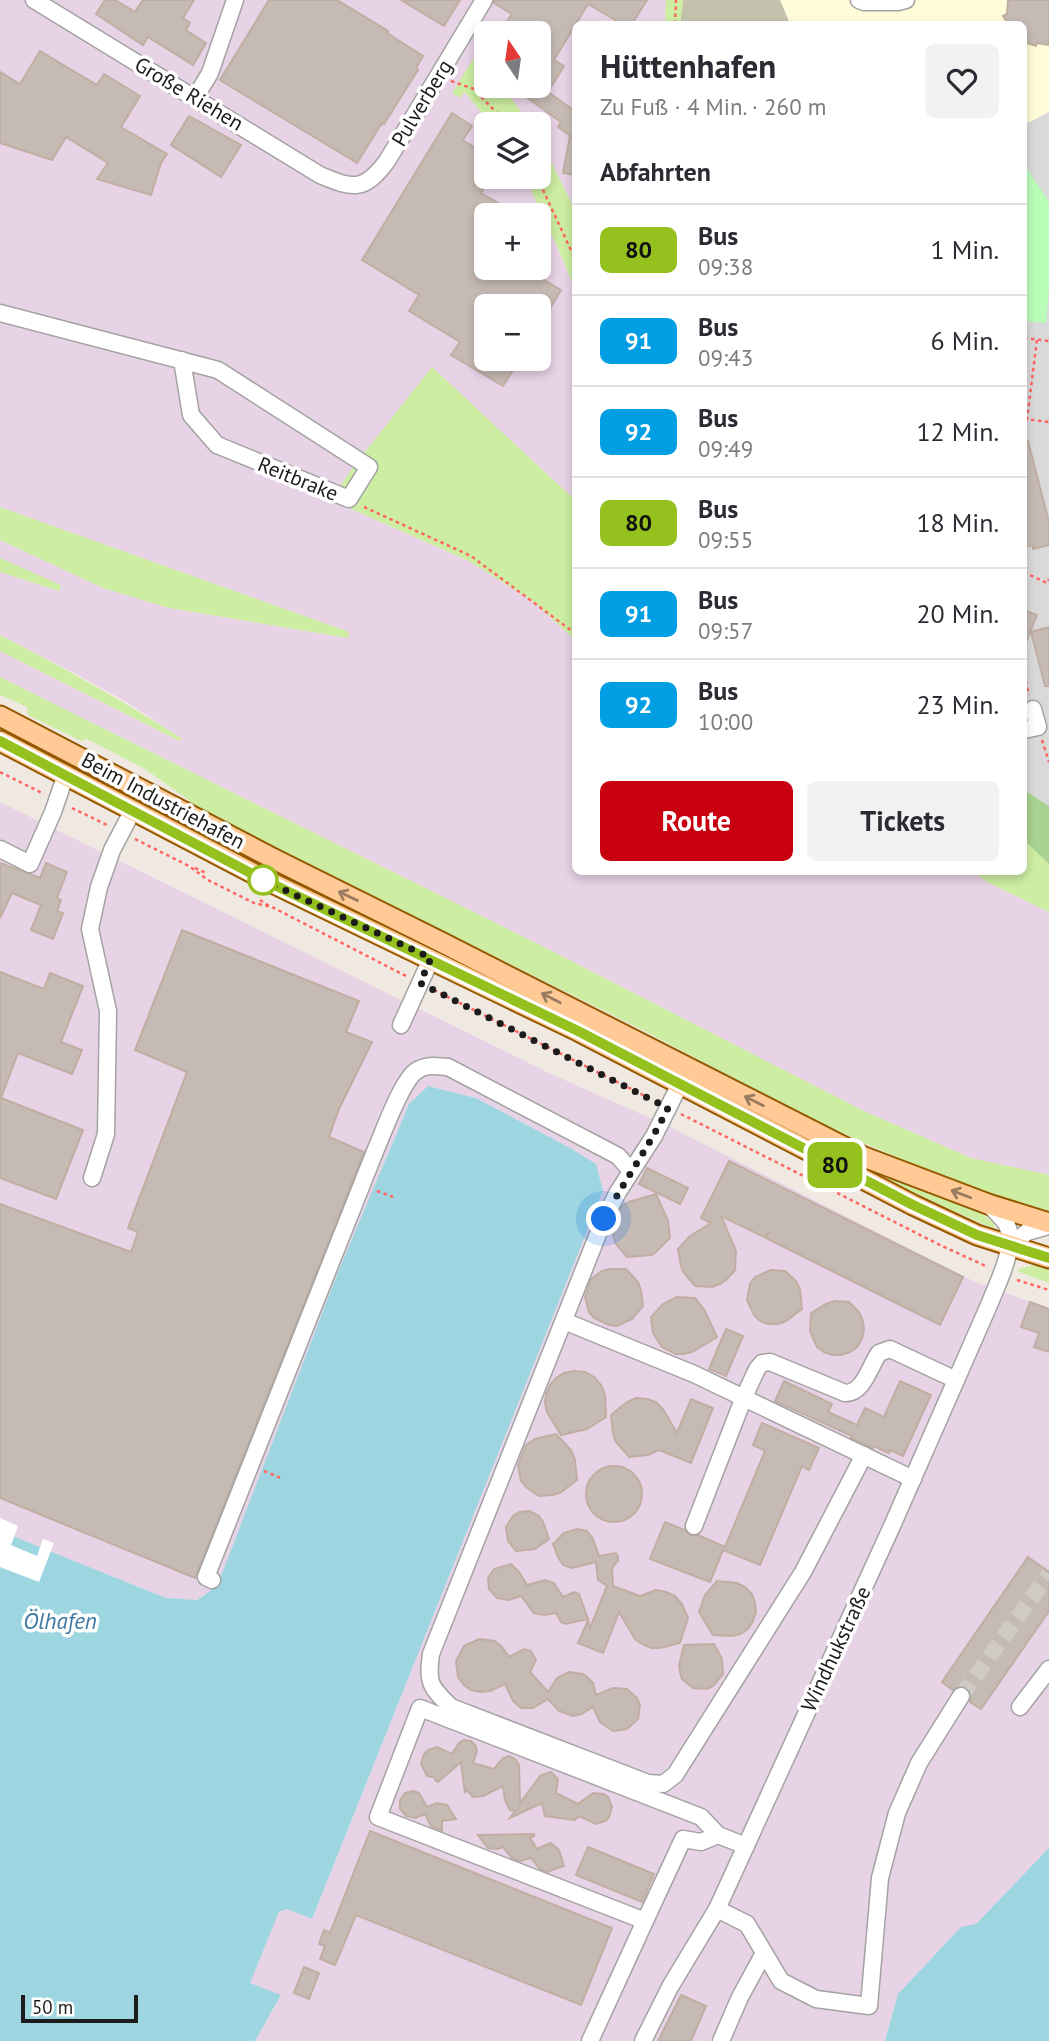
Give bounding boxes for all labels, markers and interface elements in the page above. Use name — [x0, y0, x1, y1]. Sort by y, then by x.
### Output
north arrow — [474, 21, 551, 98]
map controls — [474, 21, 551, 371]
text: Hüttenhafen — [600, 44, 776, 87]
button: heart — [925, 44, 999, 118]
street label: Große Riehen — [130, 50, 249, 137]
street label: Pulverberg — [385, 54, 458, 151]
text: Zu Fuß · 4 Min. · 260 m — [600, 92, 826, 121]
button: layers — [474, 112, 551, 189]
text: Abfahrten — [600, 155, 711, 188]
button: + — [474, 203, 551, 280]
text: Bus — [698, 219, 738, 252]
text: 1 Min. — [931, 233, 999, 266]
text: 80 — [625, 234, 652, 265]
text: 09:38 — [698, 252, 753, 281]
button: − — [474, 294, 551, 371]
text: Bus — [698, 310, 738, 343]
text: 6 Min. — [931, 324, 999, 357]
text: 91 — [625, 325, 652, 356]
text: 09:43 — [698, 343, 753, 372]
text: Bus — [698, 401, 738, 434]
text: 12 Min. — [916, 415, 999, 448]
text: 92 — [625, 416, 652, 447]
text: 09:49 — [698, 434, 753, 463]
street label: Reitbrake — [254, 450, 342, 507]
text: Bus — [698, 492, 738, 525]
text: 18 Min. — [916, 506, 999, 539]
text: 80 — [625, 507, 652, 538]
text: 09:55 — [698, 525, 753, 554]
text: Bus — [698, 583, 738, 616]
text: 20 Min. — [916, 597, 999, 630]
text: 91 — [625, 598, 652, 629]
text: 09:57 — [698, 616, 753, 645]
text: Bus — [698, 674, 738, 707]
text: 23 Min. — [916, 688, 999, 721]
text: 92 — [625, 689, 652, 720]
text: 10:00 — [698, 707, 753, 736]
street label: Beim Industriehafen — [77, 746, 250, 855]
button: Route — [600, 781, 793, 861]
button: Tickets — [807, 781, 999, 861]
unlabelled marker — [248, 865, 278, 895]
one-way arrow — [338, 888, 359, 902]
one-way arrow — [541, 990, 562, 1004]
one-way arrow — [744, 1093, 765, 1107]
line badge: 80 — [804, 1142, 866, 1188]
text: 80 — [821, 1149, 849, 1180]
one-way arrow — [951, 1186, 973, 1199]
your location — [586, 1201, 621, 1236]
street label: Windhukstraße — [795, 1582, 876, 1716]
water label: Ölhafen — [23, 1606, 97, 1635]
scale bar — [21, 1992, 138, 2024]
text: 50 m — [32, 1995, 73, 2019]

